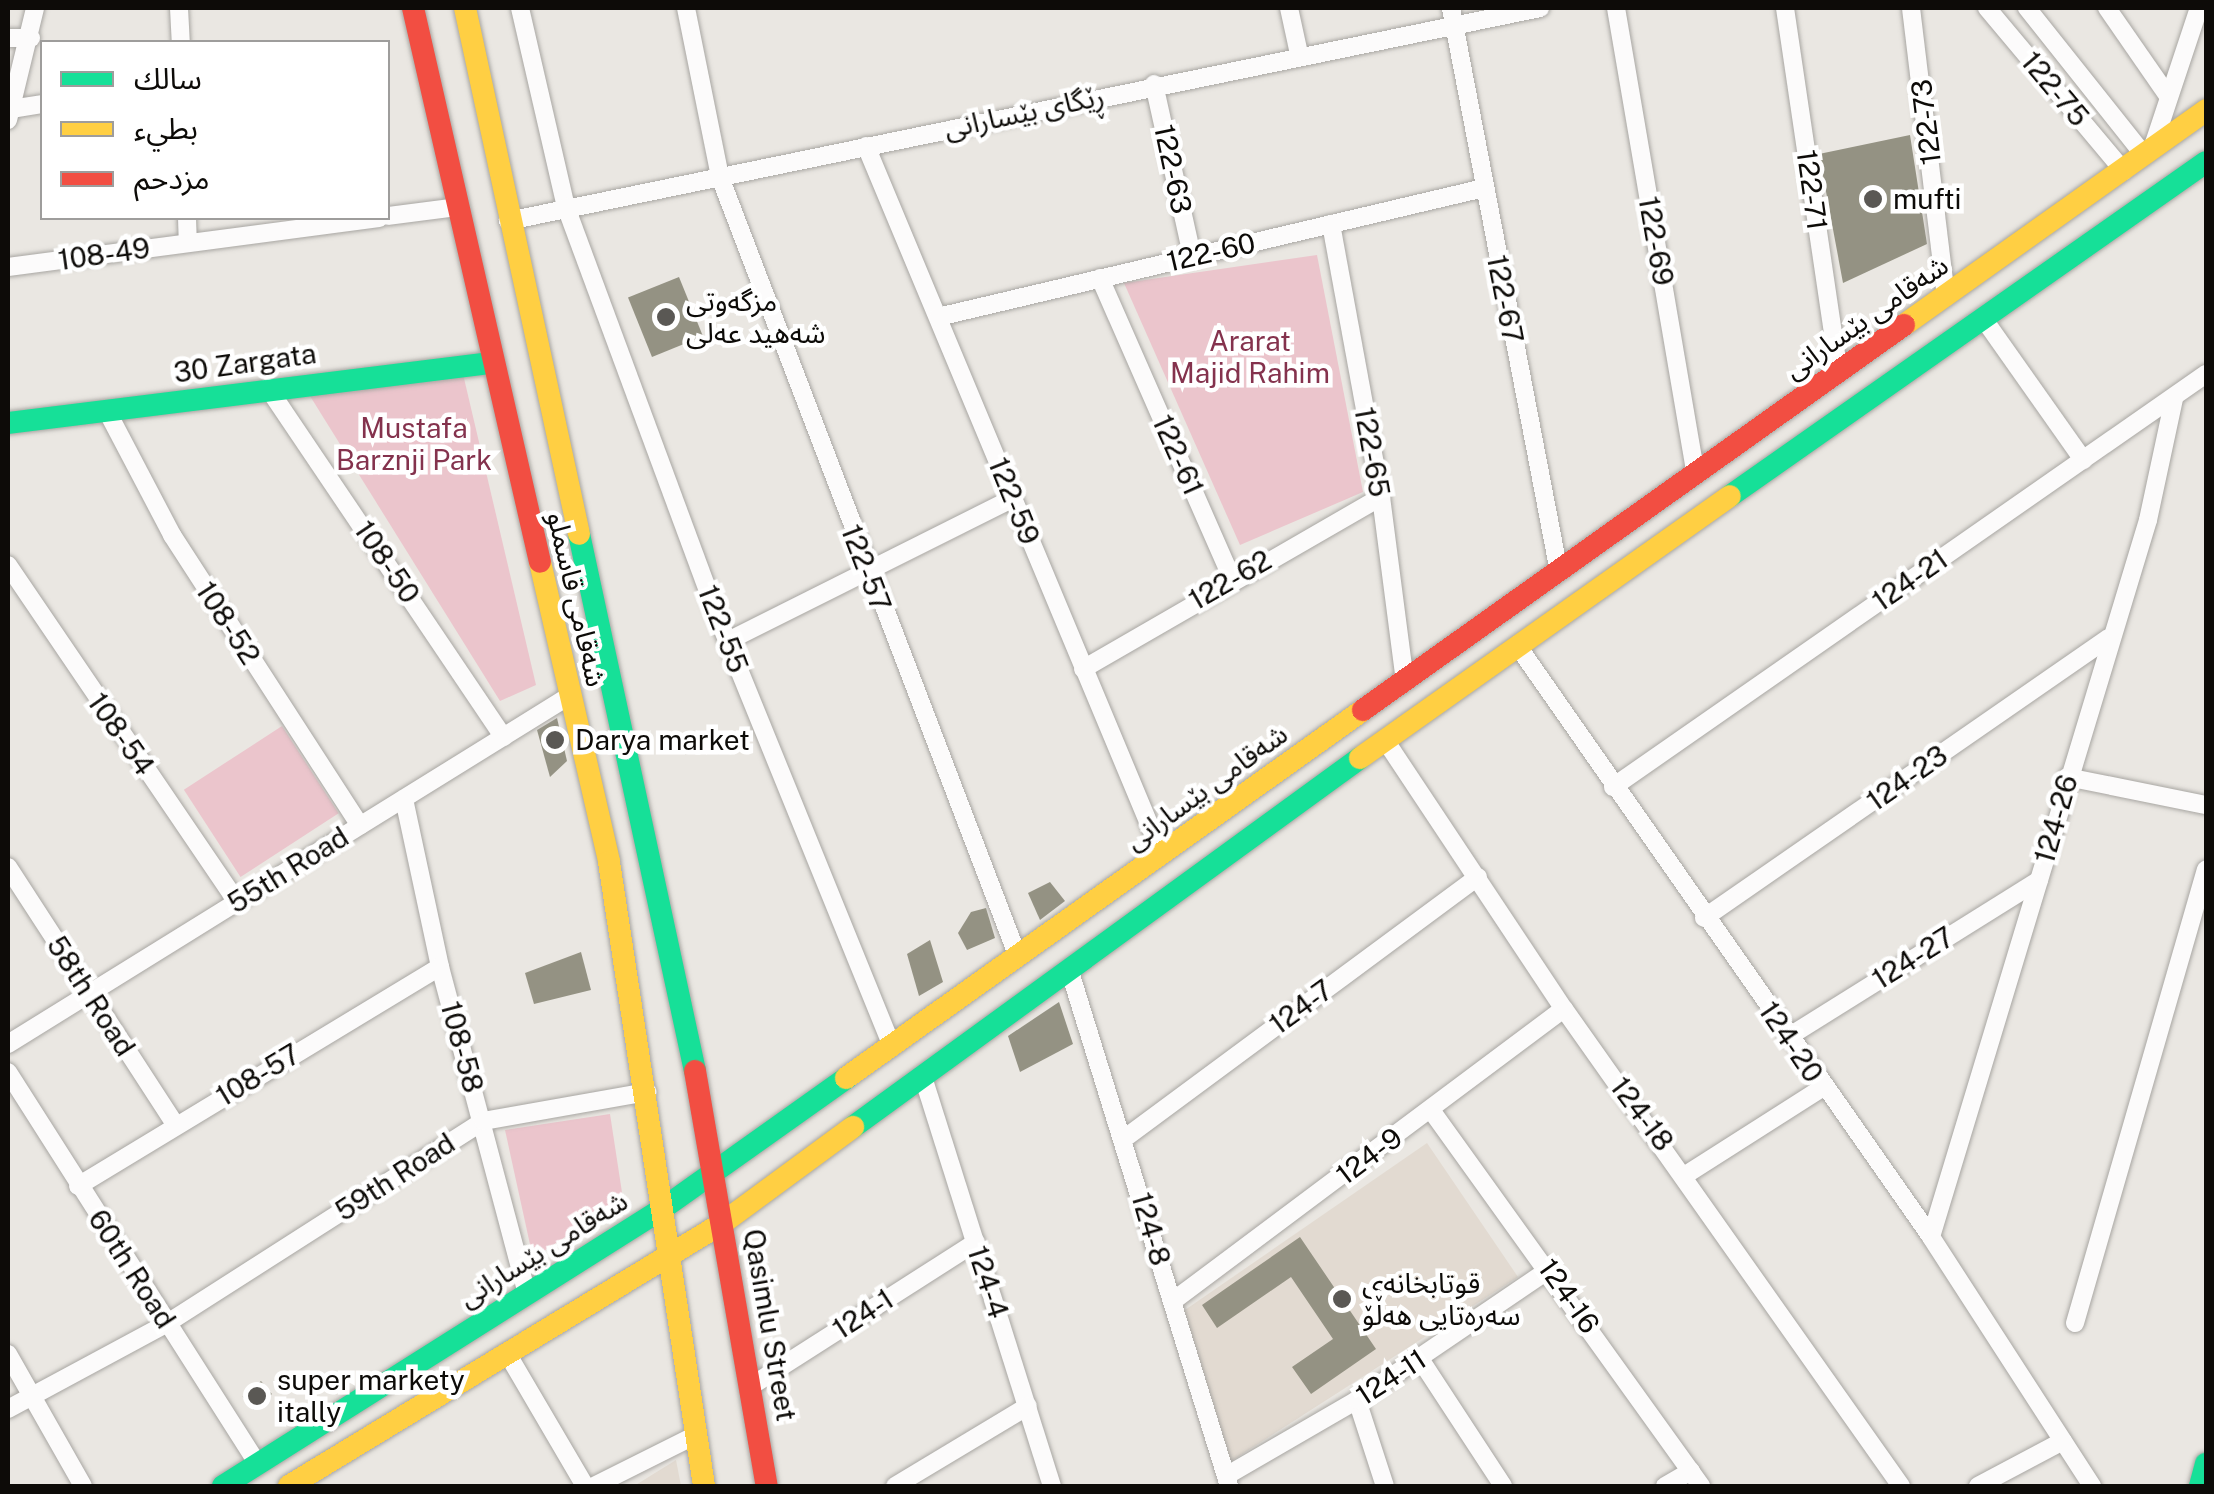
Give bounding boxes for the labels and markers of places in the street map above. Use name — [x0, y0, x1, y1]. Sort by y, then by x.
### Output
place label: mufti — [1893, 182, 1962, 216]
marker: mufti — [1862, 188, 1884, 210]
place label: مزگەوتی شەهید عەلی — [686, 284, 825, 350]
marker: مزگەوتی شەهید عەلی — [655, 306, 677, 328]
place label: Darya market — [575, 723, 750, 757]
marker: Darya market — [544, 729, 566, 751]
place label: قوتابخانەی سەرەتایی هەڵۆ — [1362, 1266, 1521, 1332]
marker: قوتابخانەی سەرەتایی هەڵۆ — [1331, 1288, 1353, 1310]
place label: super markety itally — [277, 1363, 465, 1429]
marker: super markety itally — [246, 1385, 268, 1407]

